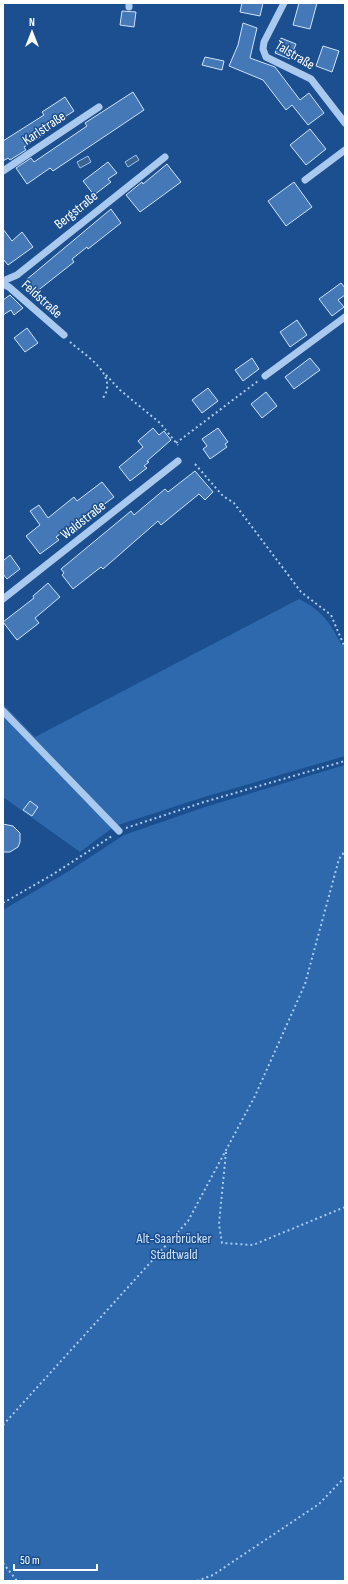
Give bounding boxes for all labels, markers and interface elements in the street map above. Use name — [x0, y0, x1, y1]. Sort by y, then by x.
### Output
north arrow — [12, 12, 52, 52]
text: N — [29, 16, 35, 29]
street label: Talstraße — [272, 37, 318, 73]
street label: Karlstraße — [19, 107, 69, 149]
street label: Bergstraße — [51, 187, 101, 233]
street label: Feldstraße — [18, 276, 66, 322]
street label: Waldstraße — [57, 497, 109, 543]
park label: Alt-Saarbrücker Stadtwald — [136, 1230, 211, 1263]
scale bar — [14, 1546, 97, 1572]
text: 50 m — [20, 1553, 40, 1568]

